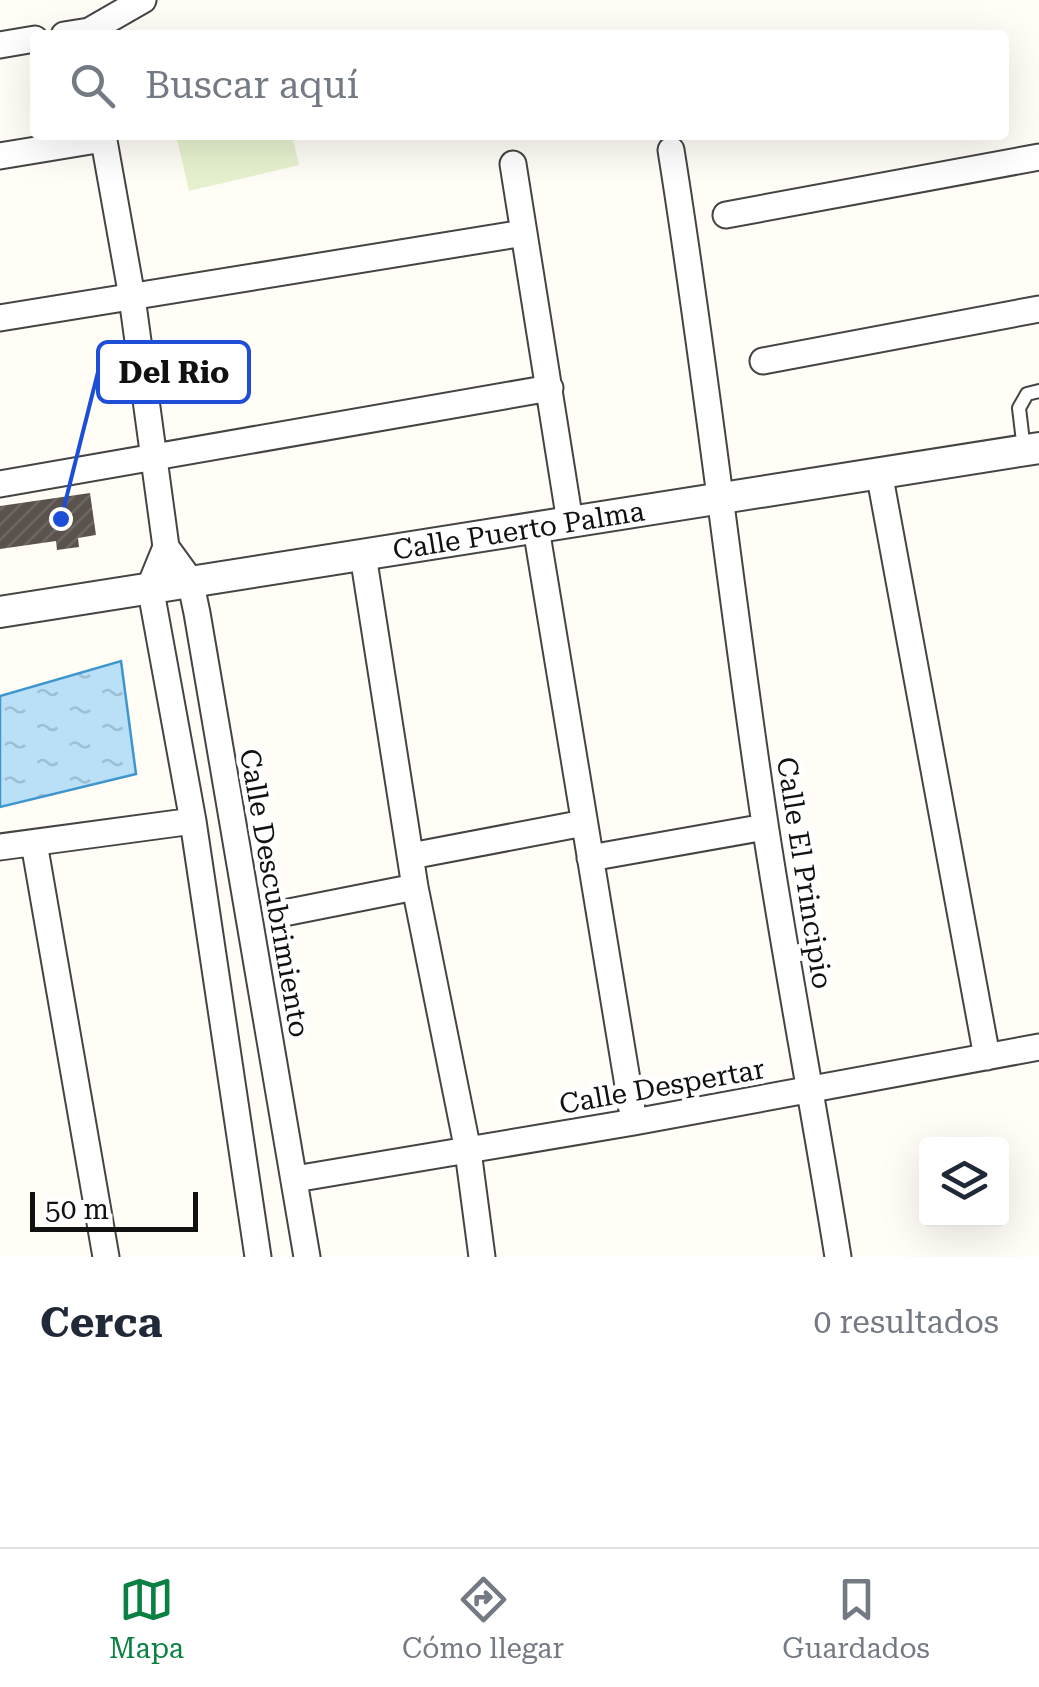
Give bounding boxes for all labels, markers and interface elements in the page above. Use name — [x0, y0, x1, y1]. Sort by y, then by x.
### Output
search box — [30, 30, 1009, 140]
icon: search — [65, 58, 120, 113]
text: Buscar aquí — [145, 63, 359, 107]
callout: Del Rio — [98, 342, 249, 402]
text: Del Rio — [119, 355, 229, 390]
street label: Calle Puerto Palma — [390, 494, 647, 567]
street label: Calle Descubrimiento — [233, 746, 316, 1040]
street label: Calle El Principio — [770, 755, 839, 991]
street label: Calle Despertar — [557, 1052, 767, 1121]
map controls — [919, 1137, 1009, 1227]
button: layers — [919, 1137, 1009, 1227]
scale bar — [30, 1187, 198, 1232]
text: 50 m — [45, 1193, 109, 1226]
text: Cerca — [40, 1298, 162, 1347]
text: 0 resultados — [814, 1303, 999, 1341]
tab: Mapa — [109, 1572, 184, 1665]
tab: Cómo llegar — [402, 1572, 564, 1665]
tab: Guardados — [782, 1572, 930, 1665]

